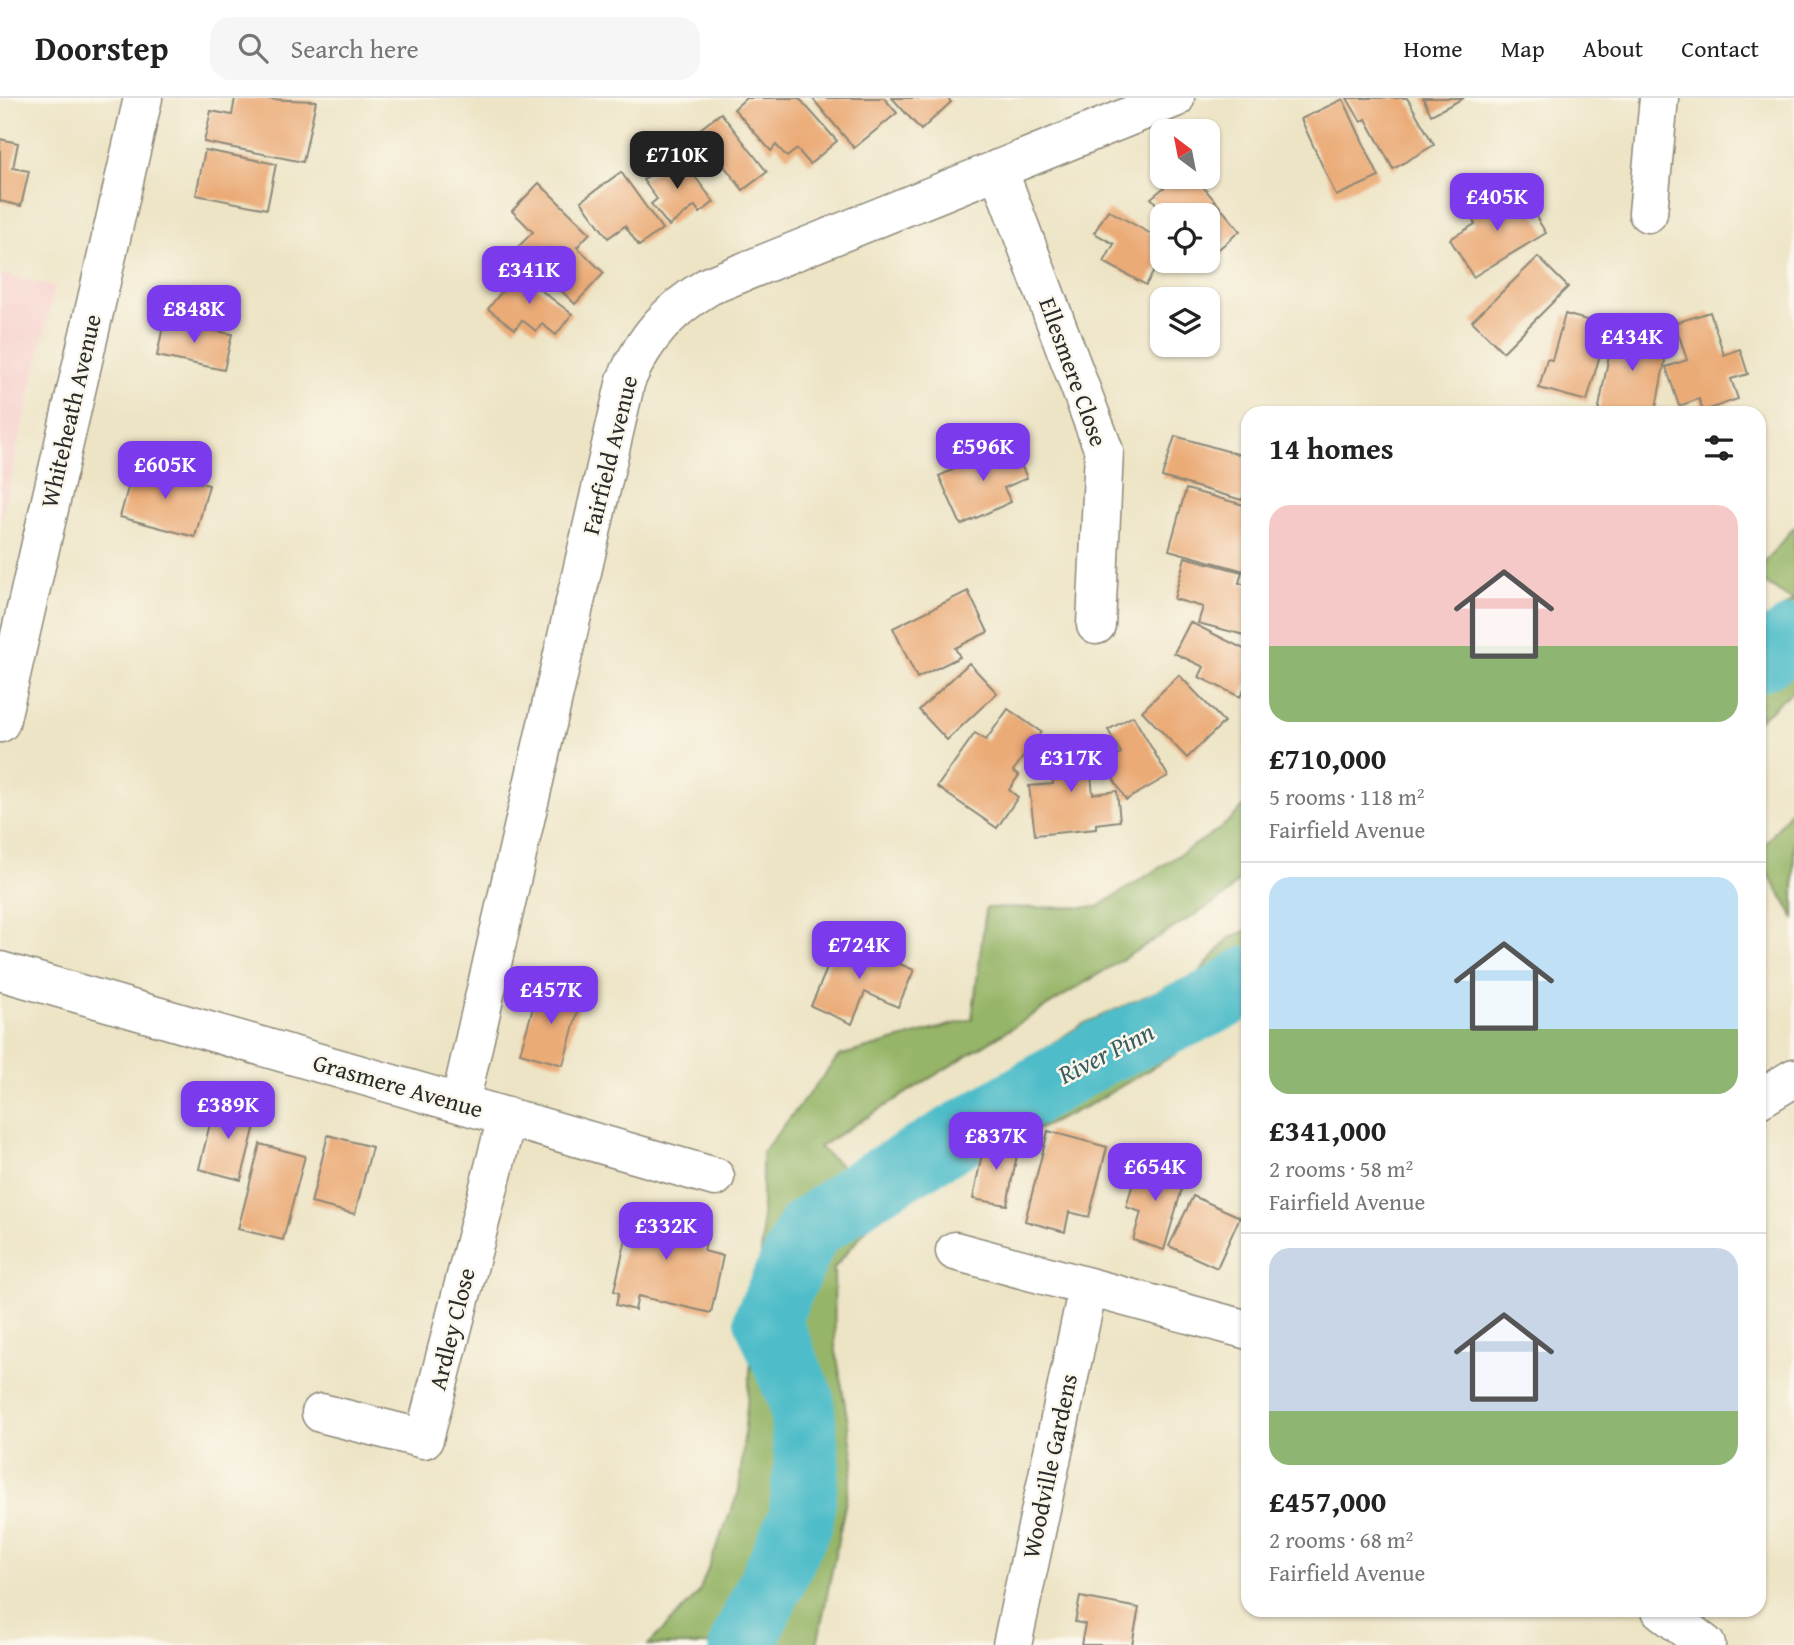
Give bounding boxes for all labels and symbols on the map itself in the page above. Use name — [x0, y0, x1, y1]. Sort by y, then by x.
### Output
north arrow — [1150, 119, 1220, 189]
pin: £710K — [628, 132, 726, 191]
pin: £405K — [1448, 174, 1546, 233]
pin: £341K — [480, 246, 578, 306]
pin: £848K — [145, 286, 243, 345]
street label: Ellesmere Close — [1030, 292, 1117, 451]
street label: Whiteheath Avenue — [31, 311, 110, 511]
pin: £434K — [1583, 314, 1681, 373]
street label: Fairfield Avenue — [573, 372, 646, 538]
pin: £596K — [934, 424, 1032, 483]
pin: £605K — [116, 442, 214, 501]
pin: £317K — [1022, 734, 1120, 794]
pin: £724K — [810, 922, 908, 981]
pin: £457K — [502, 967, 600, 1026]
water label: River Pinn — [1050, 1012, 1161, 1094]
street label: Grasmere Avenue — [309, 1045, 487, 1127]
pin: £389K — [179, 1082, 277, 1141]
pin: £837K — [947, 1112, 1045, 1172]
pin: £654K — [1106, 1144, 1204, 1203]
pin: £332K — [617, 1202, 715, 1262]
street label: Ardley Close — [419, 1264, 484, 1394]
street label: Woodville Gardens — [1013, 1370, 1086, 1561]

